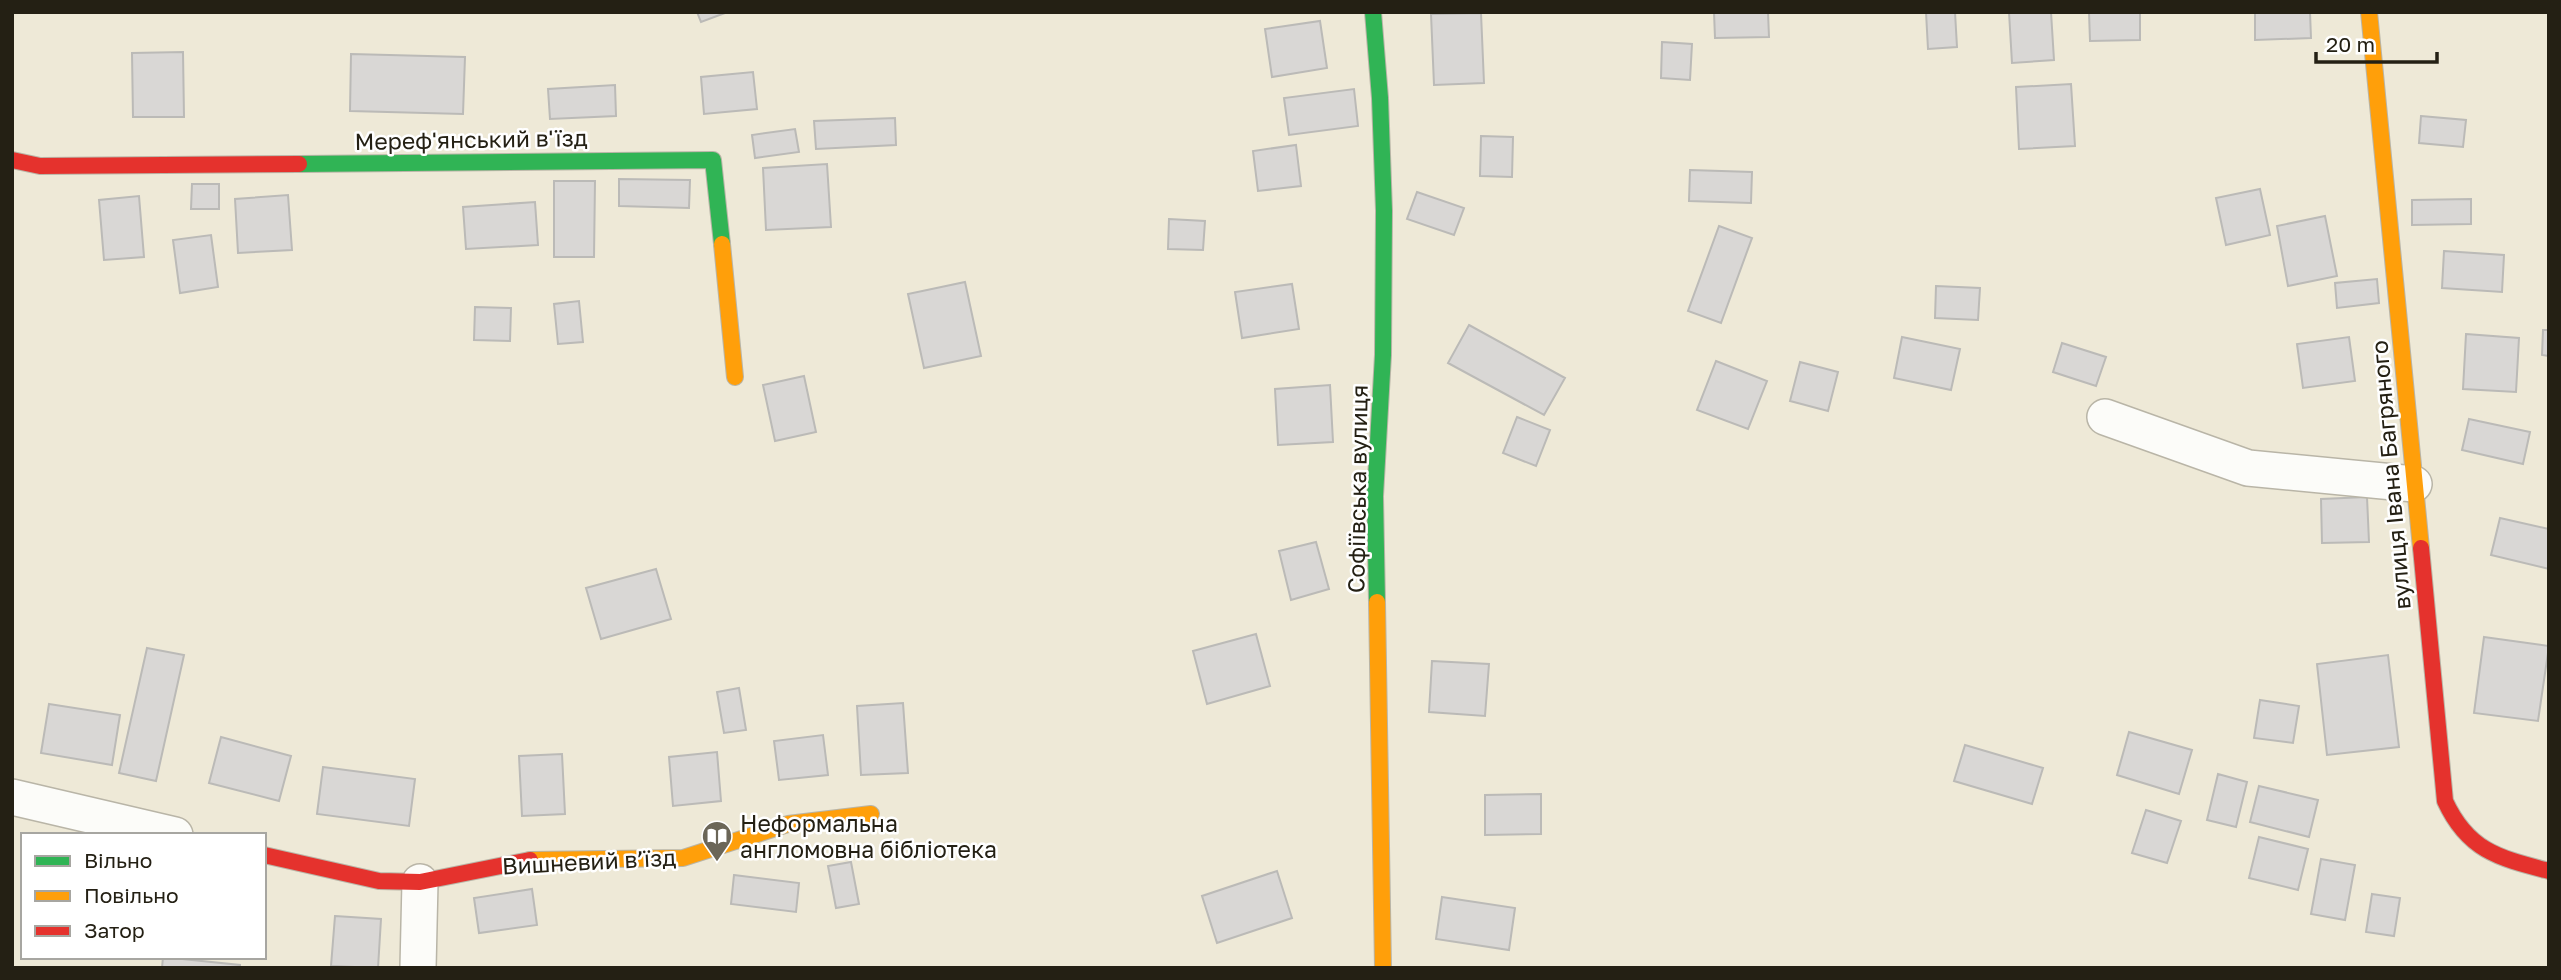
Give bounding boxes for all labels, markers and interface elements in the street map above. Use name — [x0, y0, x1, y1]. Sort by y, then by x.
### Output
scale bar — [2316, 21, 2437, 65]
text: 20 m — [2326, 31, 2375, 57]
street label: Мереф'янський в'їзд — [354, 123, 588, 155]
street label: вулиця Івана Багряного — [2364, 339, 2416, 611]
street label: Софіївська вулиця — [1341, 385, 1373, 593]
place label: Неформальна англомовна бібліотека — [740, 809, 997, 863]
library icon: Неформальна англомовна бібліотека — [700, 819, 734, 863]
legend — [21, 833, 266, 959]
street label: Вишневий в’їзд — [501, 842, 677, 880]
text: Вільно — [84, 847, 152, 873]
text: Повільно — [84, 882, 179, 908]
text: Затор — [84, 917, 145, 943]

